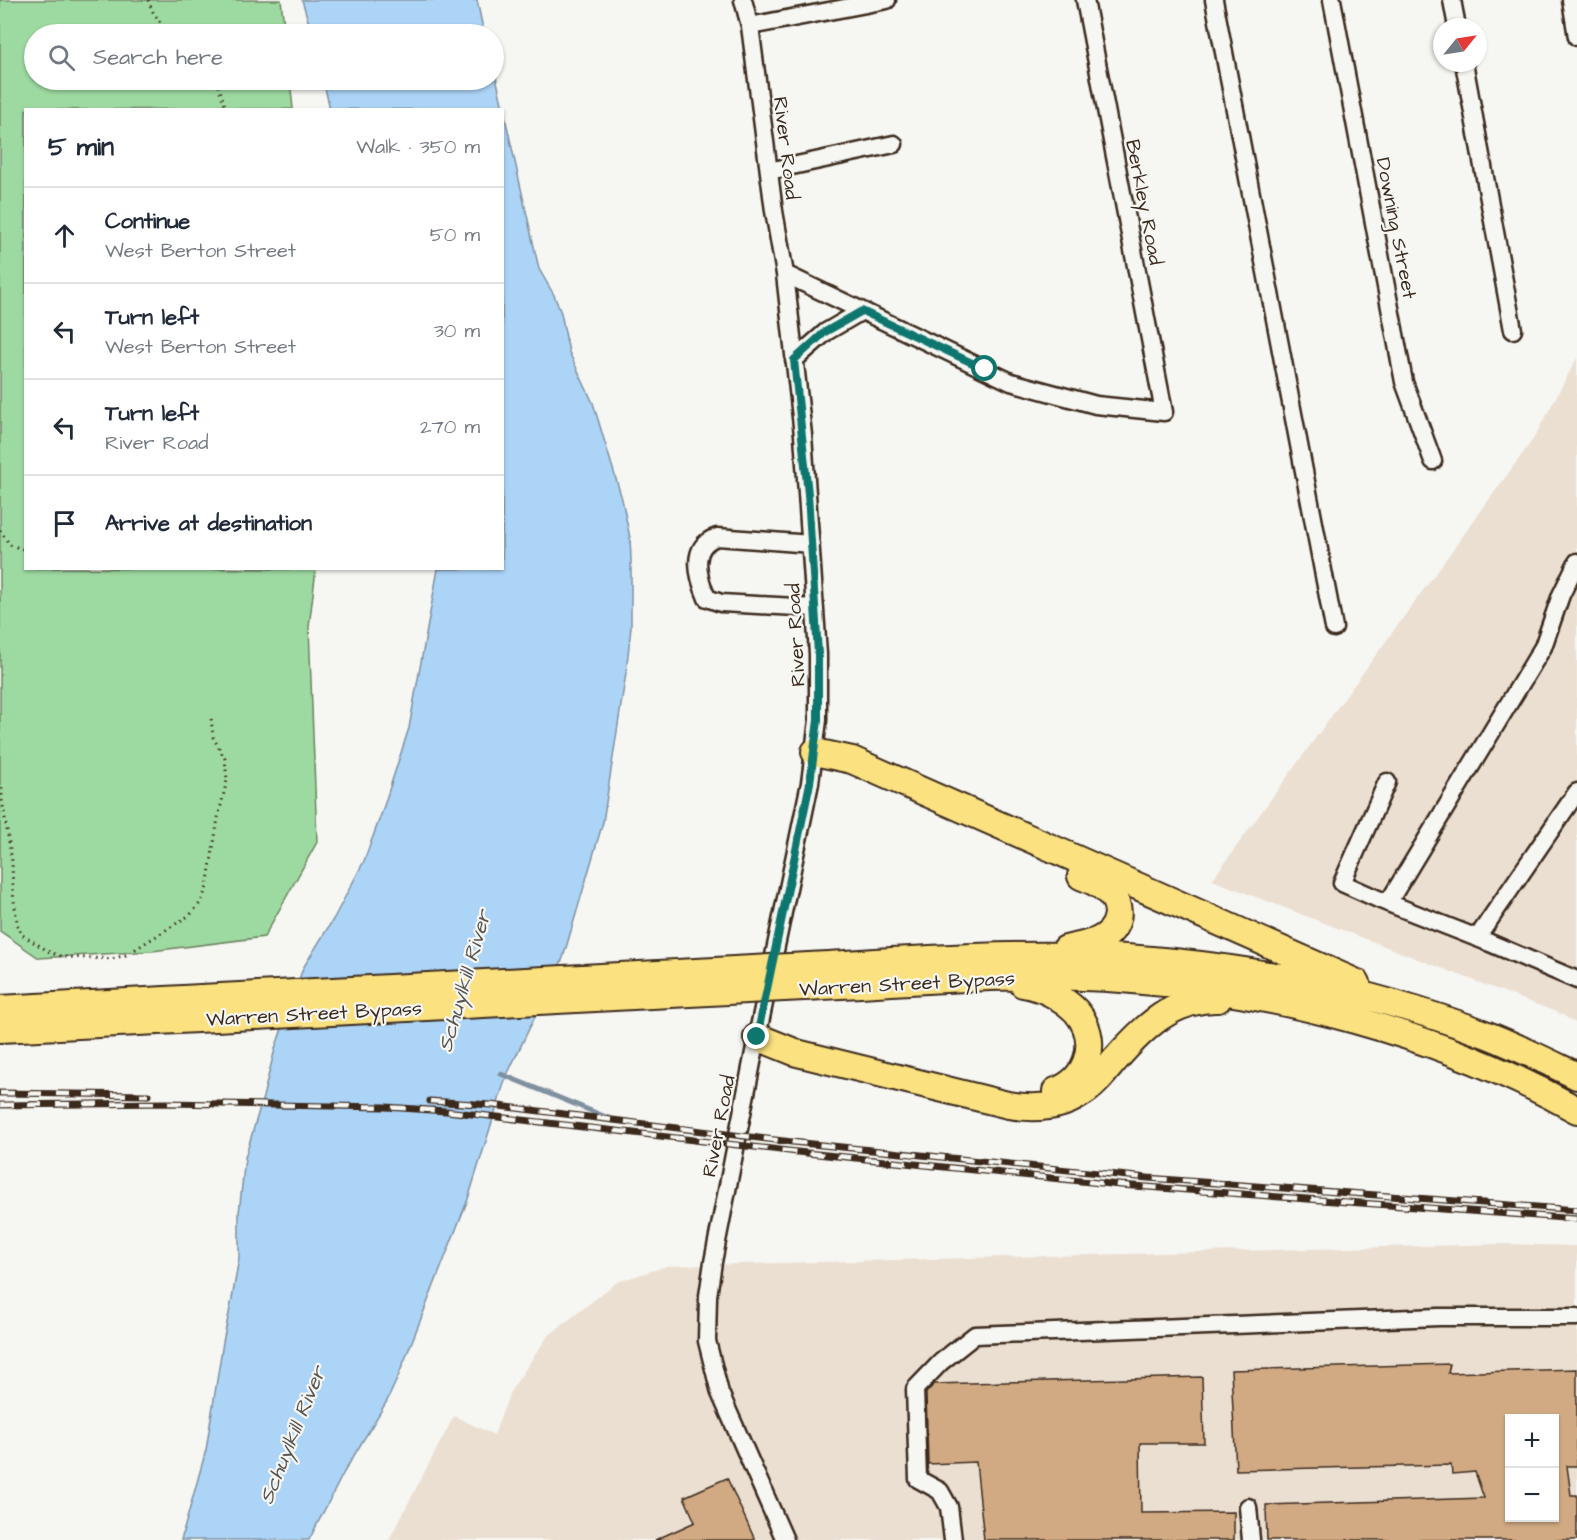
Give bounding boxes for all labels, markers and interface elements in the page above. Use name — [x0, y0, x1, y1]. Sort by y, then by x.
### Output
north arrow — [1433, 18, 1487, 72]
search box — [24, 24, 504, 90]
icon: search — [45, 41, 78, 74]
text: Search here — [93, 42, 223, 73]
street label: River Road — [766, 95, 806, 201]
text: 5 min — [48, 129, 114, 165]
text: Walk · 350 m — [356, 133, 480, 161]
street label: Berkley Road — [1117, 137, 1170, 268]
street label: Downing Street — [1368, 155, 1423, 301]
text: Continue — [105, 206, 190, 237]
icon: ahead — [48, 219, 81, 252]
text: 50 m — [430, 221, 480, 249]
text: West Berton Street — [105, 237, 296, 265]
text: Turn left — [105, 302, 199, 333]
icon: left — [48, 315, 81, 348]
text: 30 m — [434, 317, 480, 345]
text: West Berton Street — [105, 333, 296, 361]
route start — [971, 355, 997, 381]
text: Turn left — [105, 398, 199, 429]
icon: left — [48, 411, 81, 444]
text: 270 m — [420, 413, 480, 441]
text: River Road — [105, 429, 208, 457]
icon: arrive — [48, 507, 81, 540]
text: Arrive at destination — [105, 508, 312, 539]
street label: River Road — [779, 583, 813, 687]
water label: Schuylkill River — [430, 905, 500, 1055]
street label: Warren Street Bypass — [798, 964, 1016, 1005]
street label: Warren Street Bypass — [205, 994, 423, 1035]
route end — [743, 1023, 769, 1049]
street label: River Road — [695, 1073, 743, 1180]
water label: Schuylkill River — [252, 1360, 335, 1509]
map controls — [1505, 1414, 1559, 1522]
button: + — [1505, 1414, 1559, 1468]
button: − — [1505, 1468, 1559, 1522]

